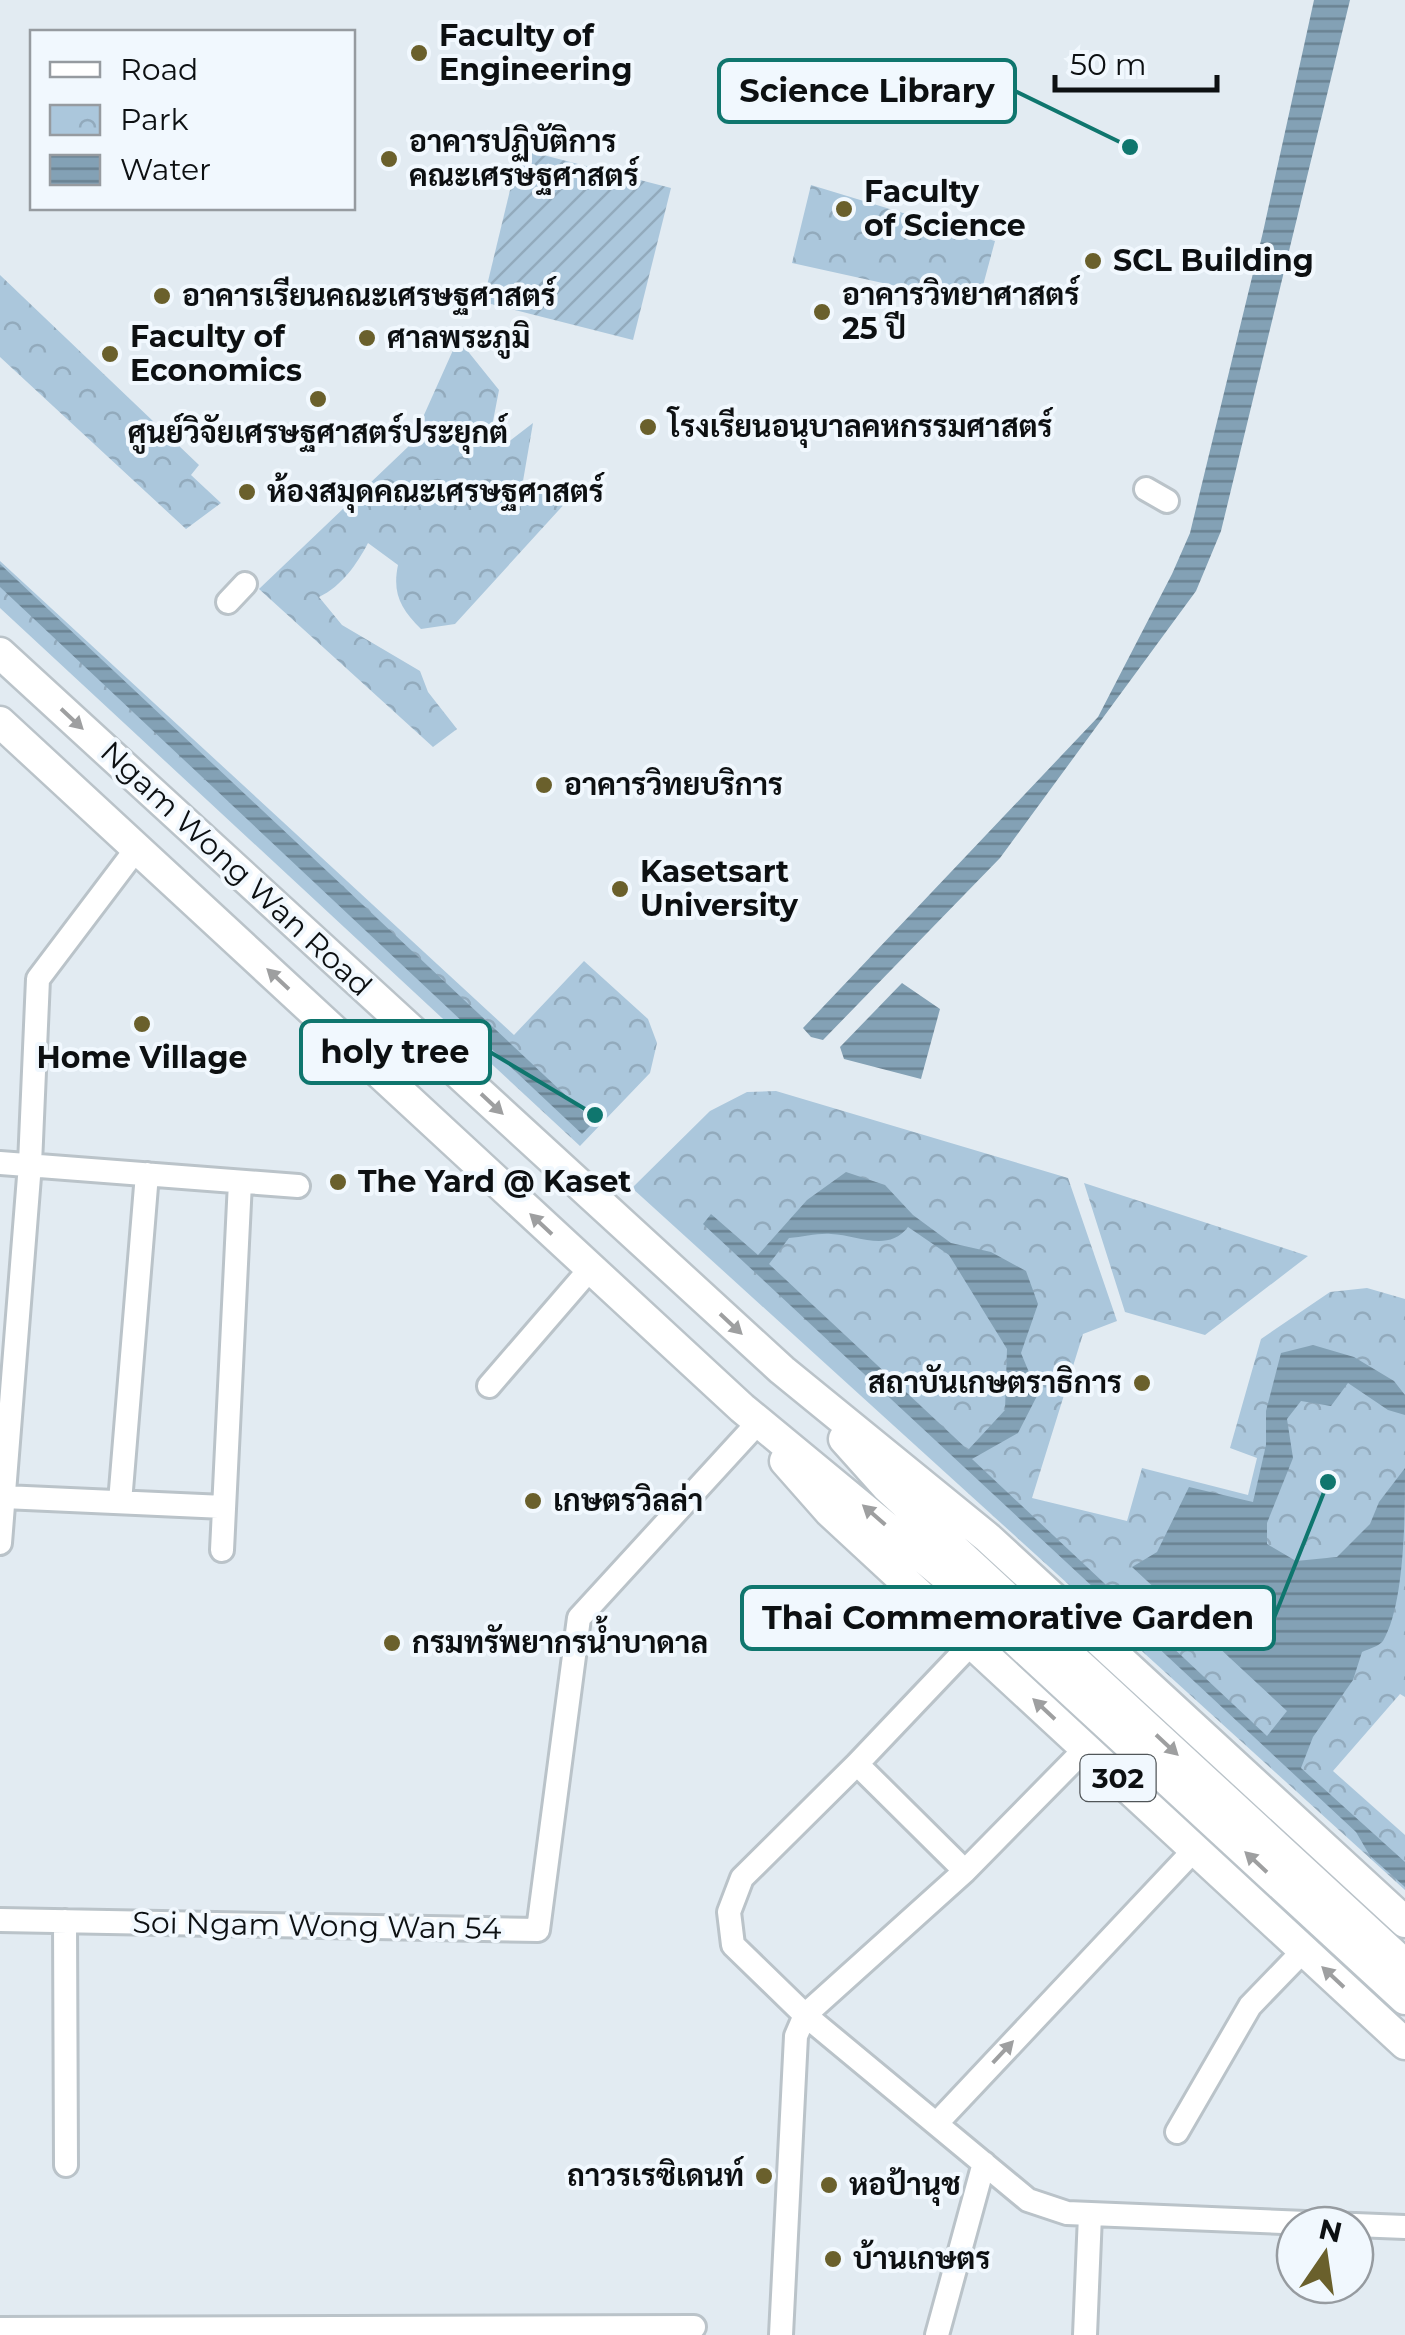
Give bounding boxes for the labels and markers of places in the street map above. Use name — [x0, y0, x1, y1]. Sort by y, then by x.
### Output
place label: Faculty of Engineering — [439, 17, 632, 88]
marker: Faculty of Engineering — [408, 42, 430, 64]
callout: Science Library — [719, 60, 1015, 122]
place label: อาคารปฏิบัติการ คณะเศรษฐศาสตร์ — [409, 123, 640, 196]
marker: อาคารปฏิบัติการ คณะเศรษฐศาสตร์ — [378, 148, 400, 170]
place label: Faculty of Science — [864, 173, 1026, 244]
marker: Faculty of Science — [833, 198, 855, 220]
place label: SCL Building — [1113, 242, 1314, 279]
marker: SCL Building — [1082, 250, 1104, 272]
place label: อาคารวิทยาศาสตร์ 25 ปี — [842, 275, 1081, 347]
place label: อาคารเรียนคณะเศรษฐศาสตร์ — [182, 276, 557, 316]
marker: อาคารเรียนคณะเศรษฐศาสตร์ — [151, 285, 173, 307]
marker: อาคารวิทยาศาสตร์ 25 ปี — [811, 301, 833, 323]
place label: Faculty of Economics — [130, 318, 302, 389]
place label: ศาลพระภูมิ — [387, 319, 530, 359]
marker: ศาลพระภูมิ — [356, 327, 378, 349]
marker: Faculty of Economics — [99, 343, 121, 365]
marker: ศูนย์วิจัยเศรษฐศาสตร์ประยุกต์ — [307, 388, 329, 410]
place label: โรงเรียนอนุบาลคหกรรมศาสตร์ — [666, 406, 1054, 448]
place label: ศูนย์วิจัยเศรษฐศาสตร์ประยุกต์ — [128, 413, 509, 454]
marker: โรงเรียนอนุบาลคหกรรมศาสตร์ — [637, 416, 659, 438]
place label: ห้องสมุดคณะเศรษฐศาสตร์ — [267, 472, 605, 513]
marker: ห้องสมุดคณะเศรษฐศาสตร์ — [236, 481, 258, 503]
place label: อาคารวิทยบริการ — [564, 766, 783, 803]
marker: อาคารวิทยบริการ — [533, 774, 555, 796]
place label: Kasetsart University — [640, 853, 799, 924]
marker: Kasetsart University — [609, 878, 631, 900]
marker: Home Village — [131, 1013, 153, 1035]
callout: holy tree — [301, 1021, 490, 1083]
place label: Home Village — [37, 1039, 247, 1076]
place label: The Yard @ Kaset — [358, 1163, 631, 1200]
marker: The Yard @ Kaset — [327, 1171, 349, 1193]
place label: สถาบันเกษตราธิการ — [868, 1364, 1122, 1401]
marker: สถาบันเกษตราธิการ — [1131, 1372, 1153, 1394]
place label: เกษตรวิลล่า — [553, 1482, 703, 1519]
marker: เกษตรวิลล่า — [522, 1490, 544, 1512]
callout: Thai Commemorative Garden — [742, 1587, 1274, 1649]
place label: กรมทรัพยากรน้ำบาดาล — [412, 1615, 708, 1661]
marker: กรมทรัพยากรน้ำบาดาล — [381, 1632, 403, 1654]
place label: ถาวรเรซิเดนท์ — [567, 2156, 745, 2194]
marker: ถาวรเรซิเดนท์ — [753, 2165, 775, 2187]
place label: หอป้านุช — [849, 2166, 961, 2206]
marker: หอป้านุช — [818, 2174, 840, 2196]
place label: บ้านเกษตร — [853, 2239, 990, 2277]
marker: บ้านเกษตร — [822, 2248, 844, 2270]

